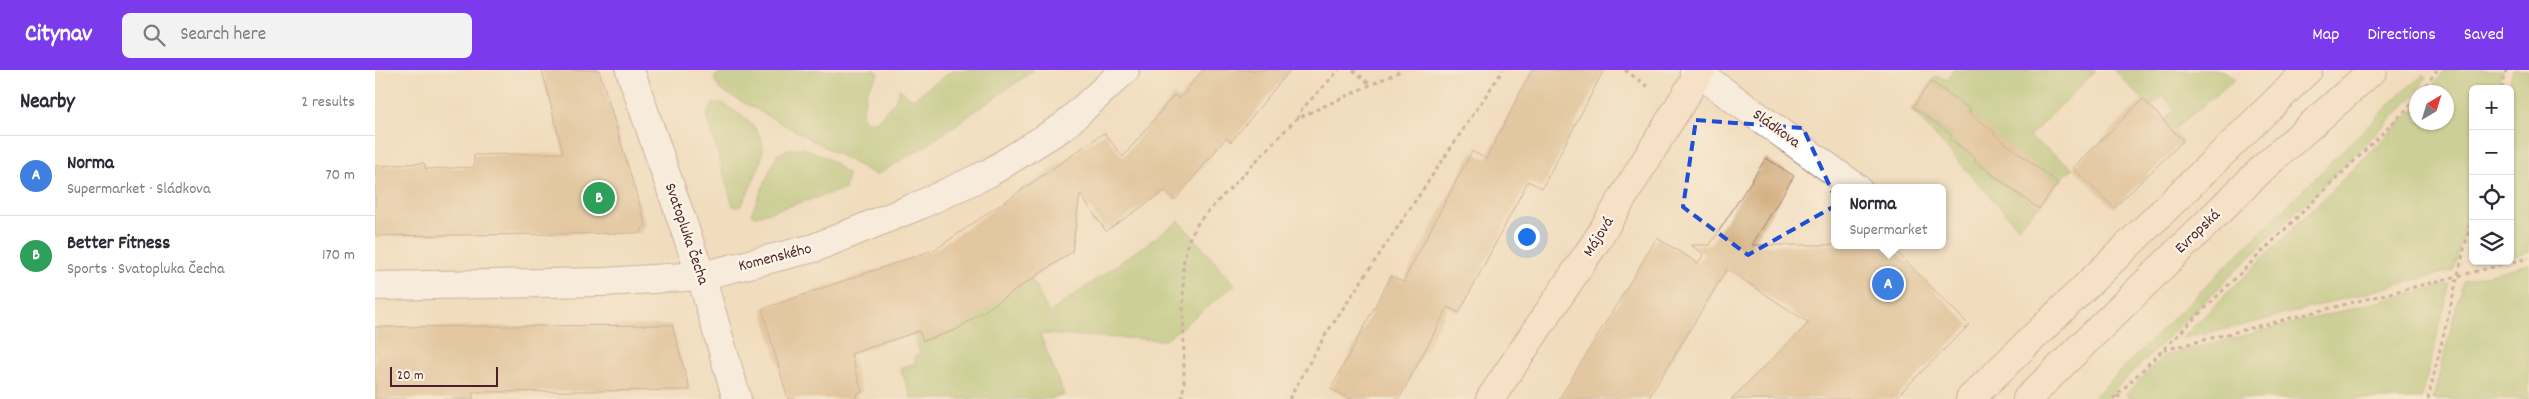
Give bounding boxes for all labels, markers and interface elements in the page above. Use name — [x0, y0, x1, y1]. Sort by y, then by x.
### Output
search box — [122, 13, 472, 58]
text: Citynav — [25, 18, 92, 52]
icon: search — [140, 21, 168, 49]
text: Search here — [180, 22, 266, 49]
text: Map — [2312, 23, 2339, 48]
text: Directions — [2367, 23, 2436, 48]
text: Saved — [2464, 23, 2504, 48]
north arrow — [2409, 85, 2454, 130]
map controls — [2469, 85, 2514, 265]
button: + — [2469, 85, 2514, 130]
text: Nearby — [20, 88, 75, 118]
text: 2 results — [301, 91, 355, 114]
street label: Sládkova — [1747, 104, 1805, 155]
button: − — [2469, 130, 2514, 175]
text: Norma — [67, 151, 114, 178]
text: A — [32, 164, 40, 187]
text: 70 m — [325, 164, 355, 187]
button: locate — [2469, 175, 2514, 220]
text: Supermarket · Sládkova — [67, 178, 210, 201]
pin: B — [583, 179, 615, 217]
street label: Svatopluka Čecha — [658, 180, 714, 288]
popup — [1831, 184, 1946, 249]
text: Norma — [1849, 192, 1896, 219]
street label: Evropská — [2170, 204, 2226, 260]
street label: Májová — [1578, 213, 1620, 261]
text: Supermarket — [1849, 219, 1928, 242]
button: layers — [2469, 220, 2514, 265]
your location — [1514, 224, 1540, 250]
text: Better Fitness — [67, 231, 170, 258]
street label: Komenského — [736, 238, 814, 278]
text: B — [32, 244, 40, 267]
text: 170 m — [322, 244, 355, 267]
text: Sports · Svatopluka Čecha — [67, 258, 224, 281]
pin: A — [1872, 265, 1904, 303]
scale bar — [390, 364, 497, 387]
text: 20 m — [397, 366, 424, 386]

